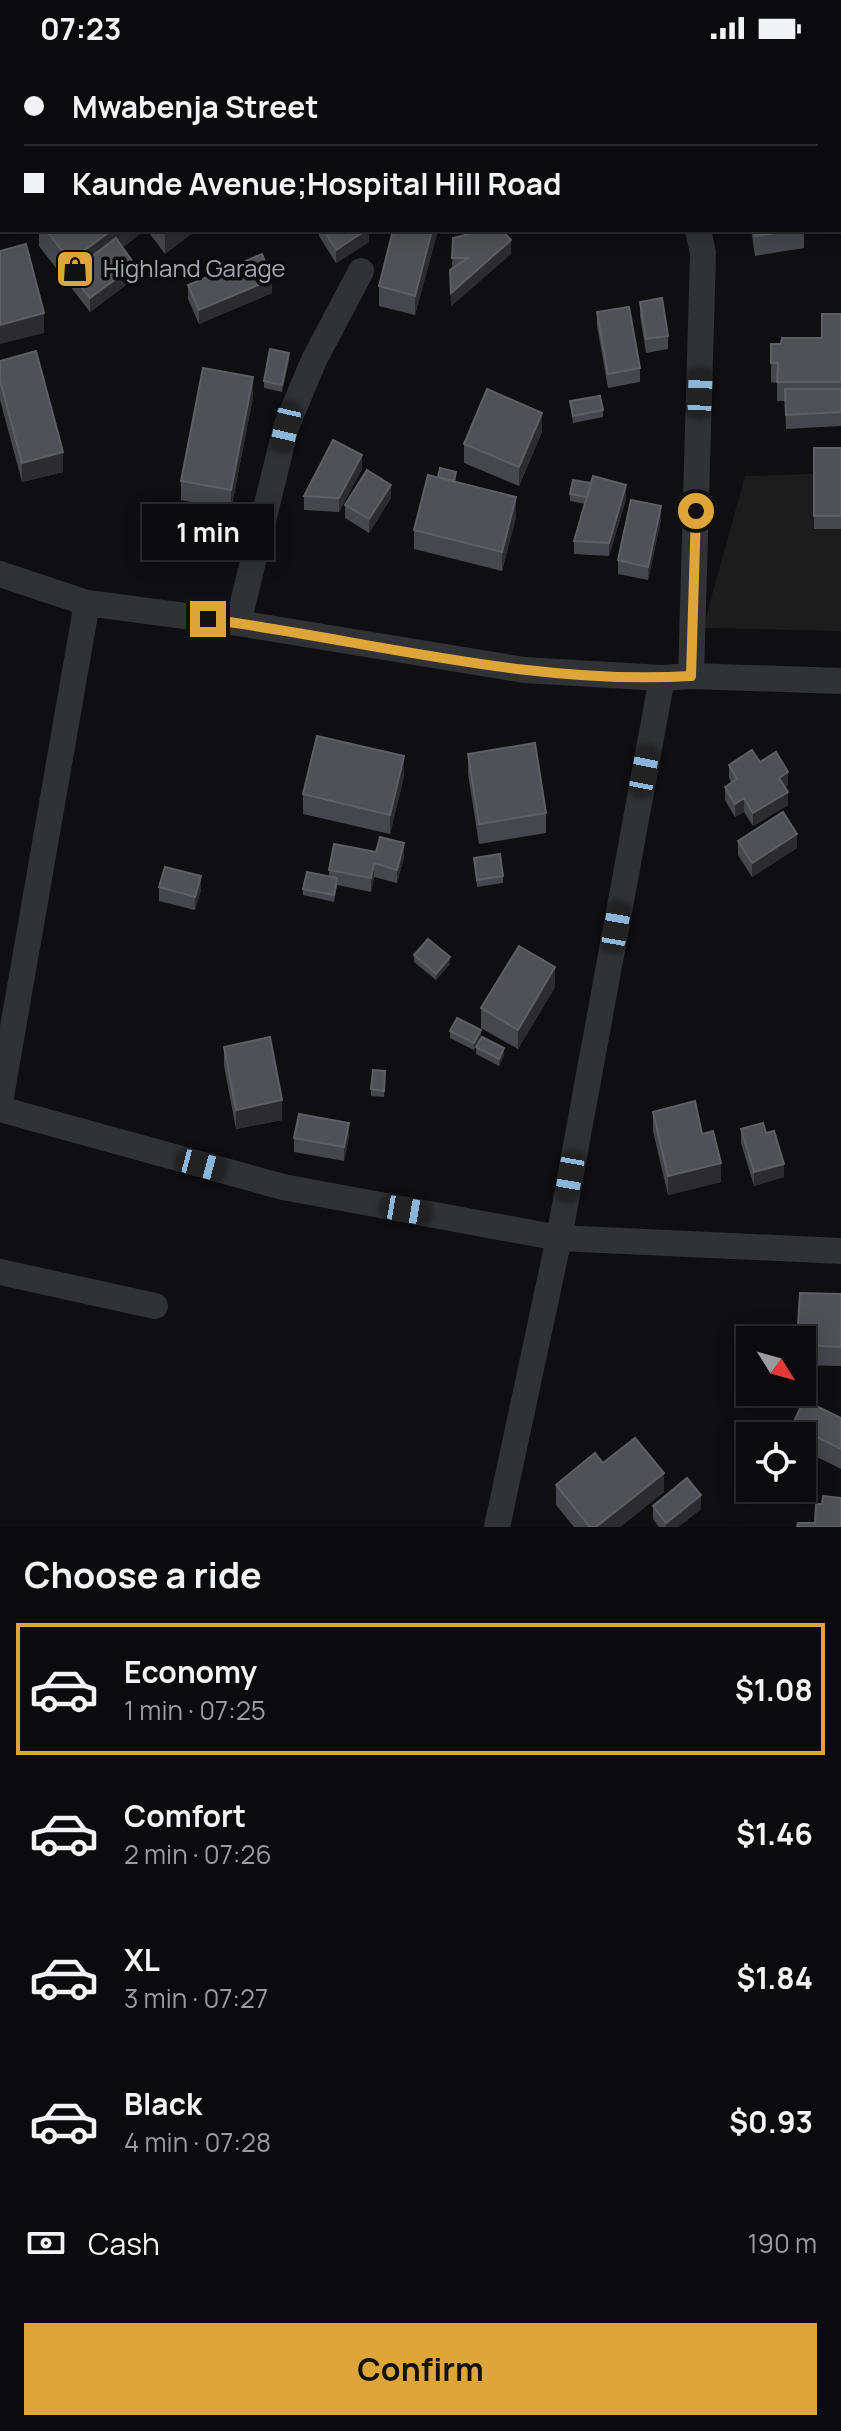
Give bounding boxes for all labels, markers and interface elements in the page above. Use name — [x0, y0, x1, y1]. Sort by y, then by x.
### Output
text: 07:23 — [40, 8, 121, 49]
text: Mwabenja Street — [72, 86, 318, 127]
text: Kaunde Avenue;Hospital Hill Road — [72, 163, 562, 204]
shop icon: Highland Garage — [54, 248, 96, 290]
place label: Highland Garage — [103, 251, 286, 284]
car — [687, 369, 713, 417]
car — [269, 401, 303, 453]
route start — [678, 493, 714, 529]
callout: 1 min — [142, 503, 274, 559]
text: 1 min — [176, 514, 240, 550]
route end — [190, 601, 226, 637]
car — [628, 745, 660, 797]
car — [600, 901, 632, 953]
car — [175, 1147, 227, 1183]
car — [554, 1150, 586, 1202]
car — [380, 1194, 432, 1226]
north arrow — [736, 1326, 816, 1406]
map controls — [736, 1326, 816, 1502]
button: locate — [736, 1422, 816, 1502]
text: Choose a ride — [24, 1550, 262, 1599]
text: Economy — [124, 1651, 257, 1692]
icon: car — [28, 1653, 100, 1725]
text: $1.08 — [735, 1669, 813, 1710]
text: 1 min · 07:25 — [124, 1692, 266, 1728]
text: Comfort — [124, 1795, 246, 1836]
icon: car — [28, 1797, 100, 1869]
text: $1.46 — [736, 1813, 813, 1854]
text: 2 min · 07:26 — [124, 1836, 272, 1872]
text: XL — [124, 1939, 160, 1980]
icon: car — [28, 1941, 100, 2013]
text: $1.84 — [736, 1957, 813, 1998]
text: 3 min · 07:27 — [124, 1980, 268, 2016]
text: Black — [124, 2083, 202, 2124]
icon: car — [28, 2085, 100, 2157]
text: $0.93 — [729, 2101, 813, 2142]
text: 4 min · 07:28 — [124, 2124, 271, 2160]
icon: cash — [24, 2221, 68, 2265]
text: Cash — [88, 2223, 160, 2264]
text: 190 m — [748, 2225, 817, 2261]
button: Confirm — [24, 2323, 817, 2415]

